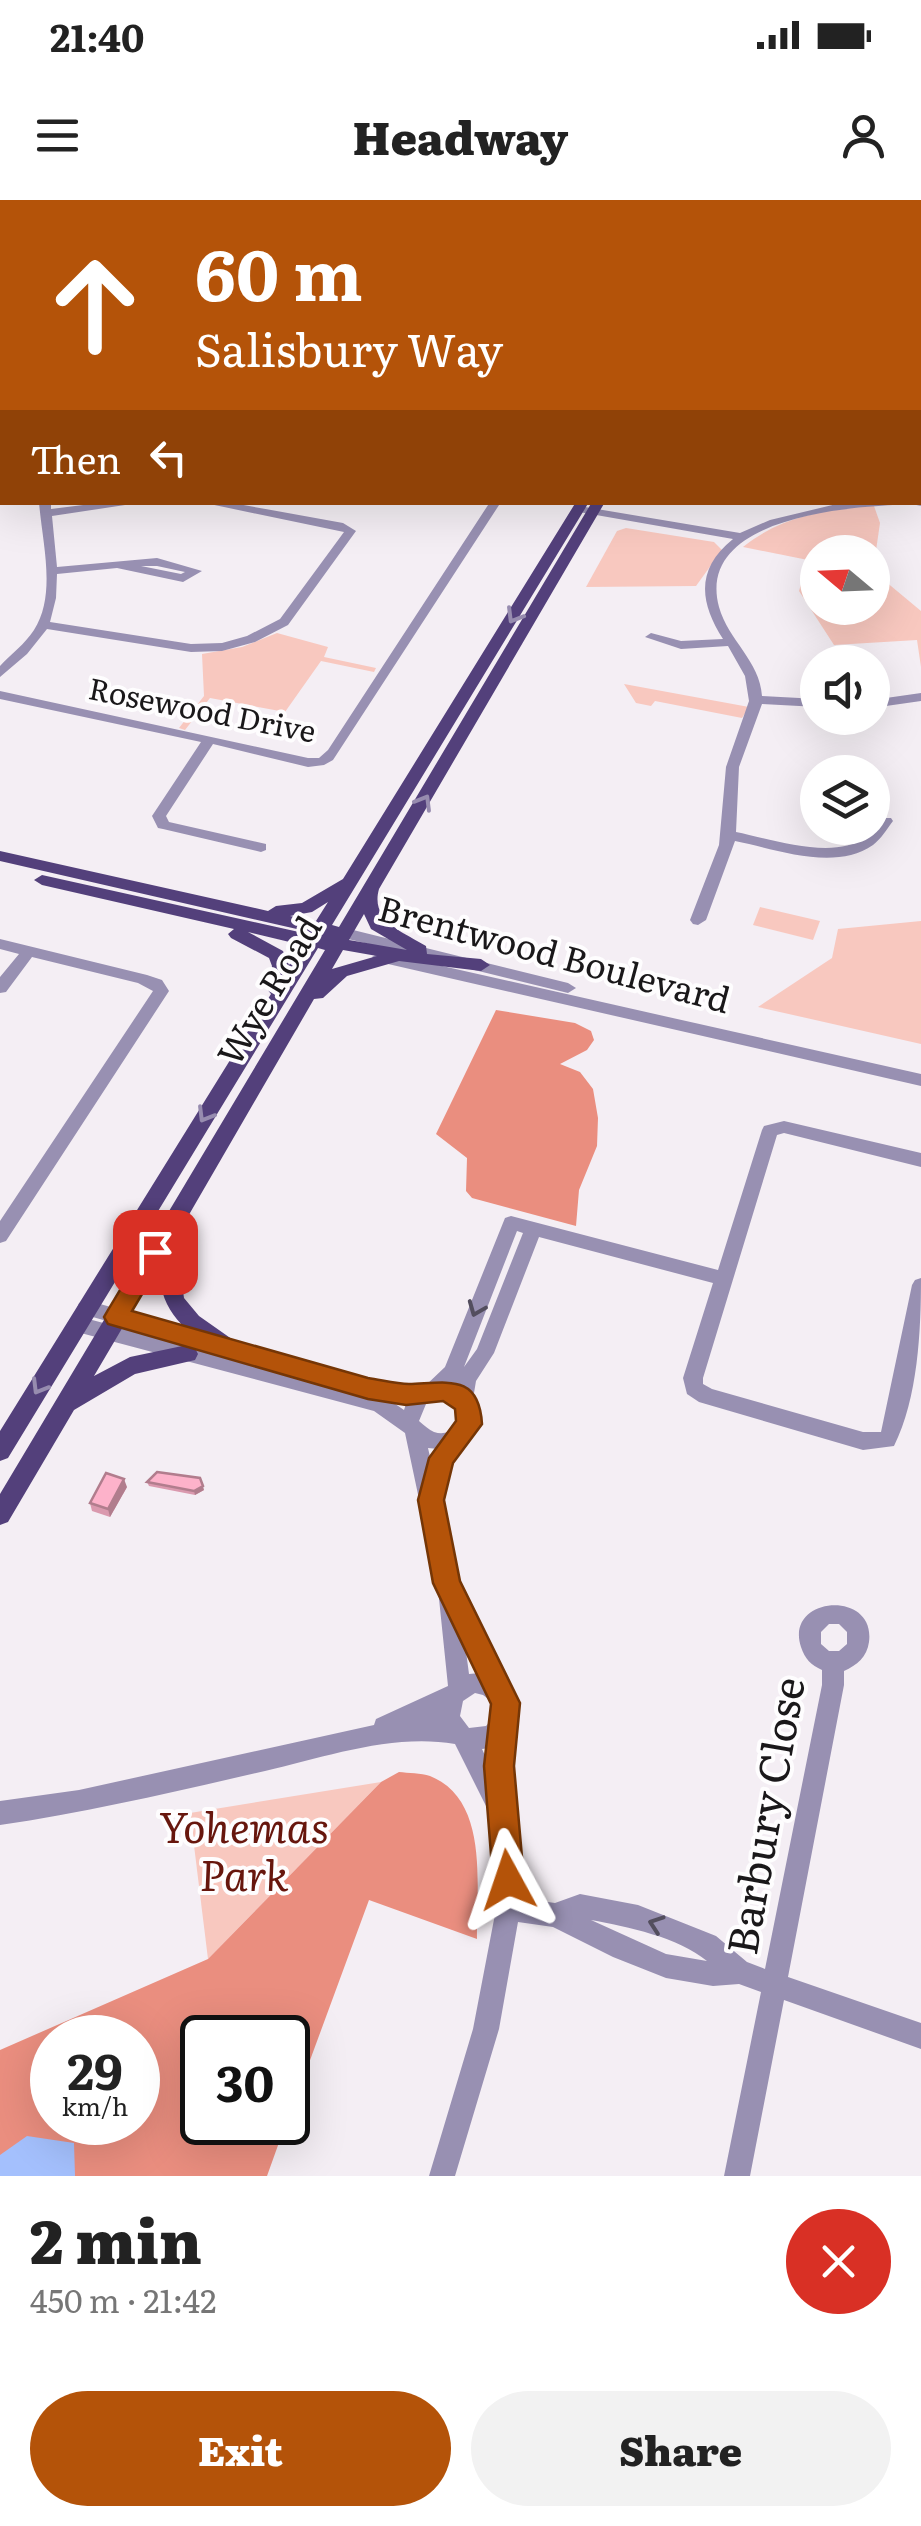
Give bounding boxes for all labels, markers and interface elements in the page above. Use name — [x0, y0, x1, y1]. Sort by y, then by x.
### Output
text: 21:40 — [50, 7, 144, 64]
text: Headway — [353, 102, 568, 169]
icon: menu — [30, 108, 85, 163]
icon: person — [836, 108, 891, 163]
text: 60 m — [195, 219, 363, 323]
icon: ahead — [30, 240, 160, 370]
text: Salisbury Way — [195, 314, 503, 381]
text: Then — [30, 429, 121, 486]
icon: left — [141, 430, 196, 485]
north arrow — [800, 535, 890, 625]
map controls — [800, 535, 890, 845]
one-way arrow — [507, 605, 526, 623]
button: sound — [800, 645, 890, 735]
street label: Rosewood Drive — [85, 664, 320, 752]
button: layers — [800, 755, 890, 845]
one-way arrow — [412, 795, 431, 813]
street label: Brentwood Boulevard — [373, 880, 737, 1024]
street label: Wye Road — [202, 905, 333, 1074]
one-way arrow — [198, 1104, 217, 1122]
pin — [113, 1210, 198, 1295]
icon: arrive — [128, 1225, 183, 1280]
one-way arrow — [468, 1299, 488, 1317]
one-way arrow — [32, 1376, 51, 1394]
street label: Barbury Close — [708, 1672, 818, 1959]
park label: Yohemas Park — [159, 1794, 329, 1904]
position arrow — [456, 1828, 560, 1932]
one-way arrow — [649, 1915, 666, 1936]
speed limit sign: 30 — [180, 2015, 310, 2145]
text: 29 — [67, 2031, 123, 2105]
text: km/h — [62, 2087, 128, 2124]
text: 2 min — [30, 2193, 202, 2282]
button: close — [786, 2209, 891, 2314]
text: 450 m · 21:42 — [30, 2275, 216, 2323]
button: Exit — [30, 2391, 451, 2506]
button: Share — [471, 2391, 891, 2506]

